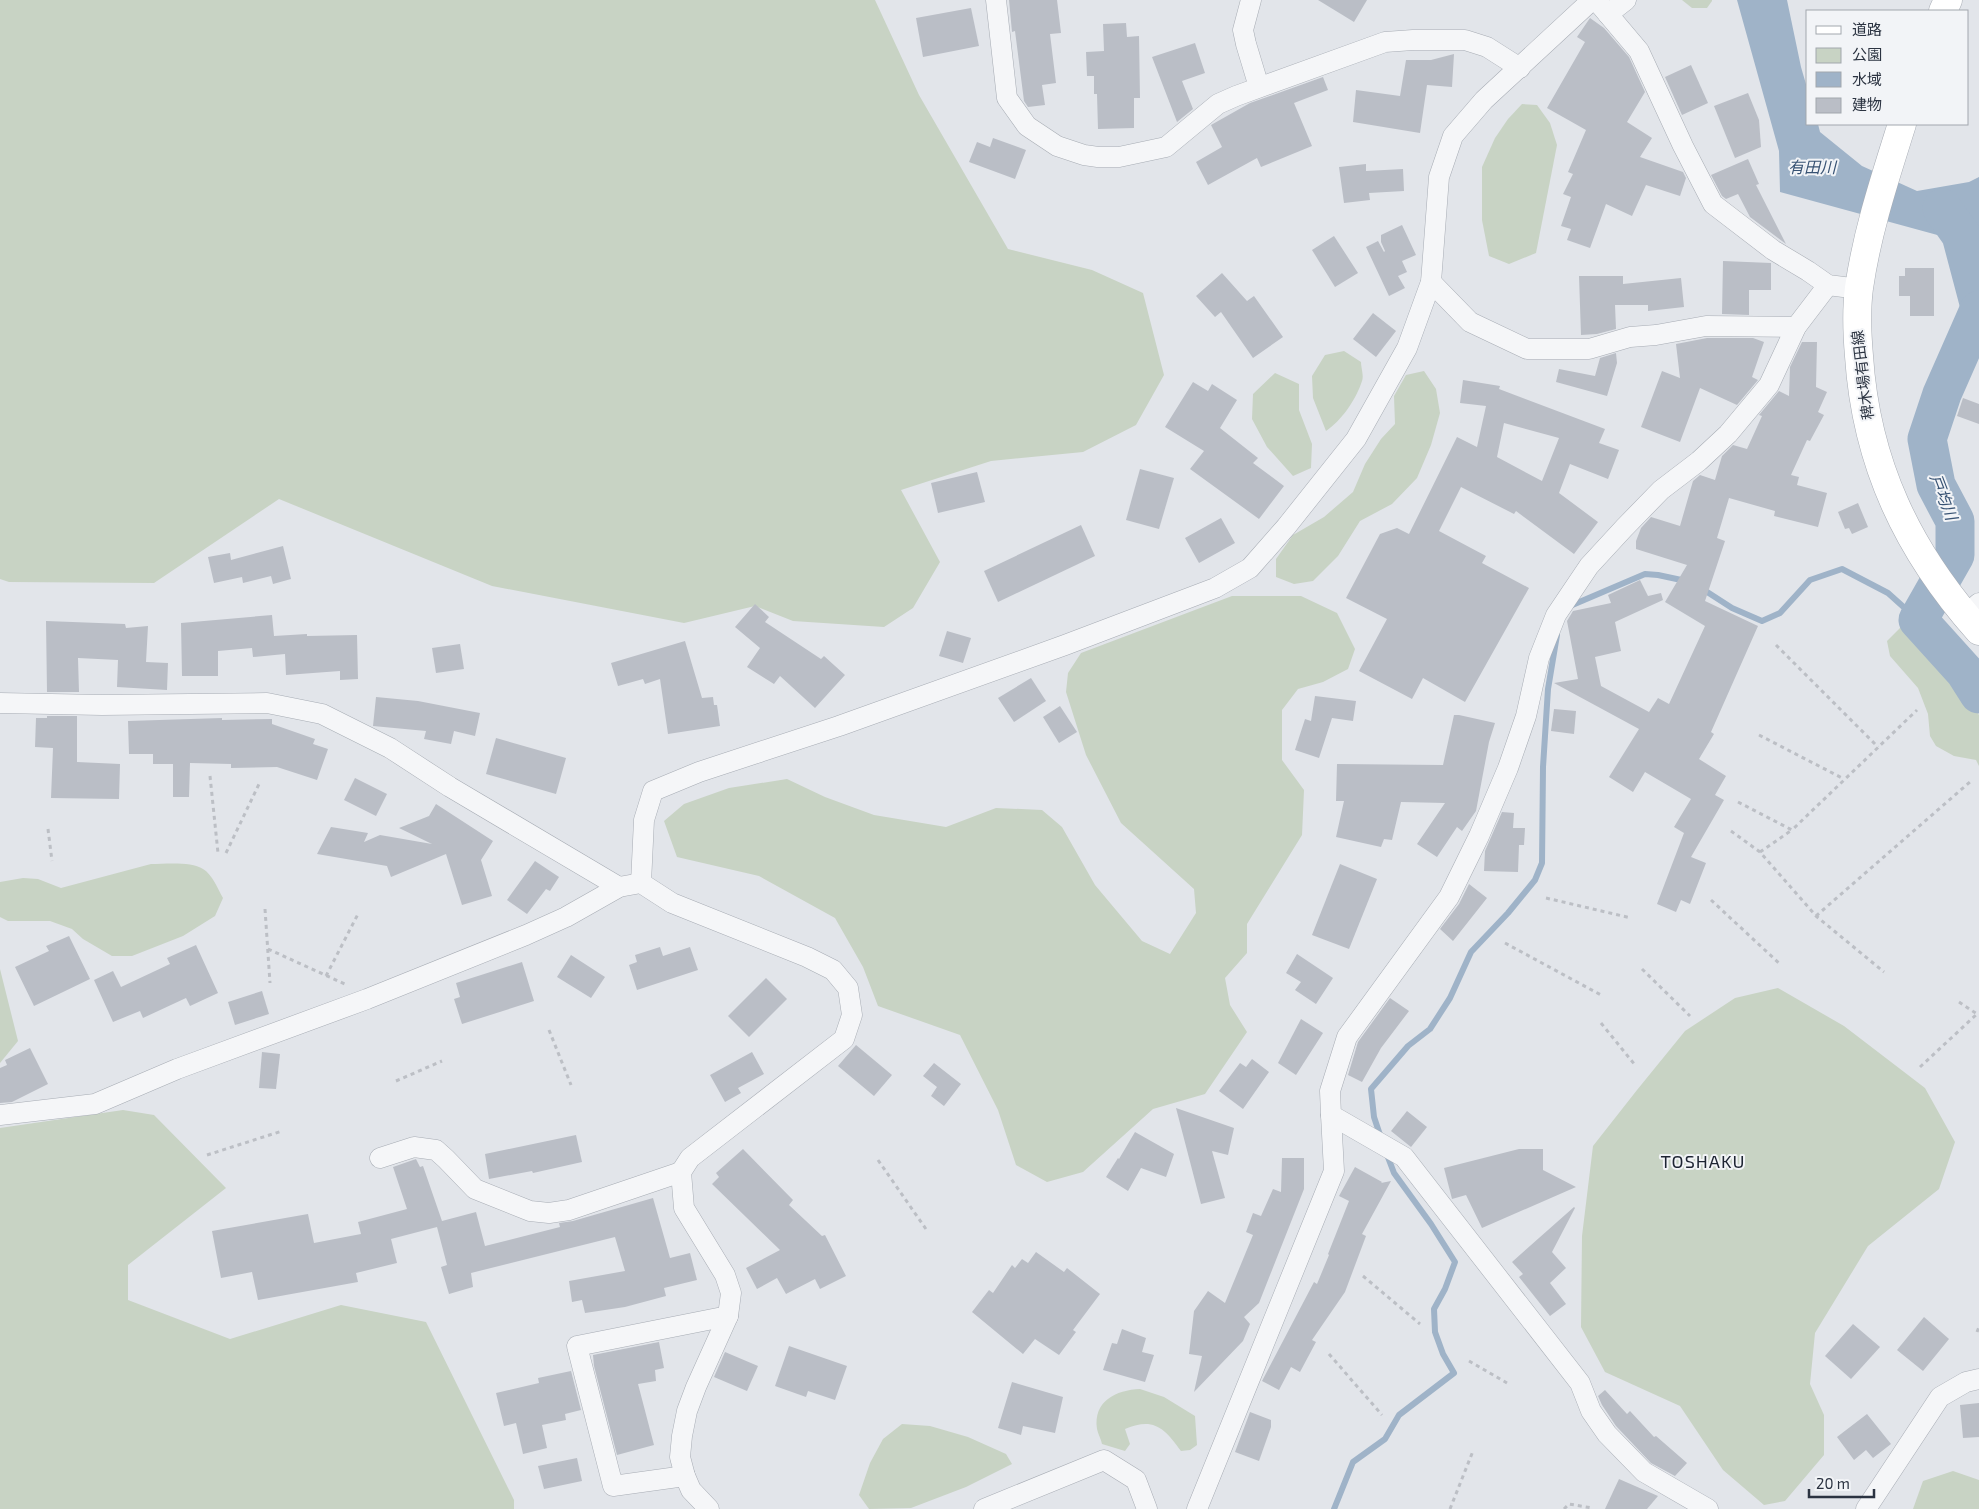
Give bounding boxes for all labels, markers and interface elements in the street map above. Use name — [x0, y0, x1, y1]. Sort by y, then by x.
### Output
legend — [1806, 10, 1969, 125]
text: 道路 — [1852, 20, 1882, 38]
text: 公園 — [1852, 45, 1882, 63]
text: 水域 — [1852, 70, 1882, 88]
text: 建物 — [1852, 95, 1882, 113]
water label: 有田川 — [1788, 157, 1838, 176]
street label: 稗木場有田線 — [1848, 329, 1876, 421]
water label: 戸均川 — [1927, 471, 1963, 524]
district label: TOSHAKU — [1660, 1150, 1746, 1172]
scale bar — [1809, 1466, 1874, 1498]
text: 20 m — [1816, 1474, 1850, 1492]

